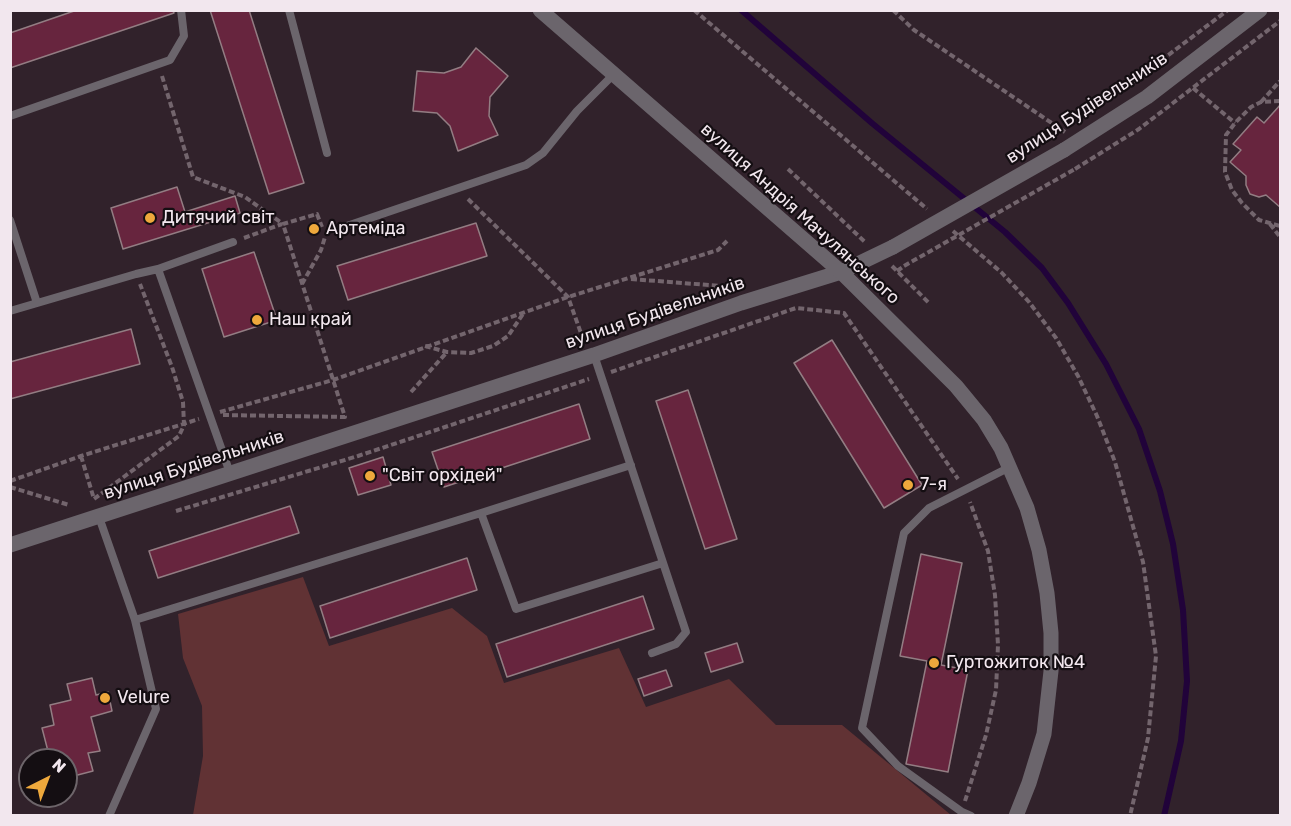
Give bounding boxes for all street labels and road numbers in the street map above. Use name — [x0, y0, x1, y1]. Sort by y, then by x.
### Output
street label: вулиця Будівельників — [1002, 48, 1172, 168]
street label: вулиця Андрія Мачулянського — [696, 119, 904, 309]
street label: вулиця Будівельників — [562, 272, 748, 354]
street label: вулиця Будівельників — [101, 426, 287, 504]

